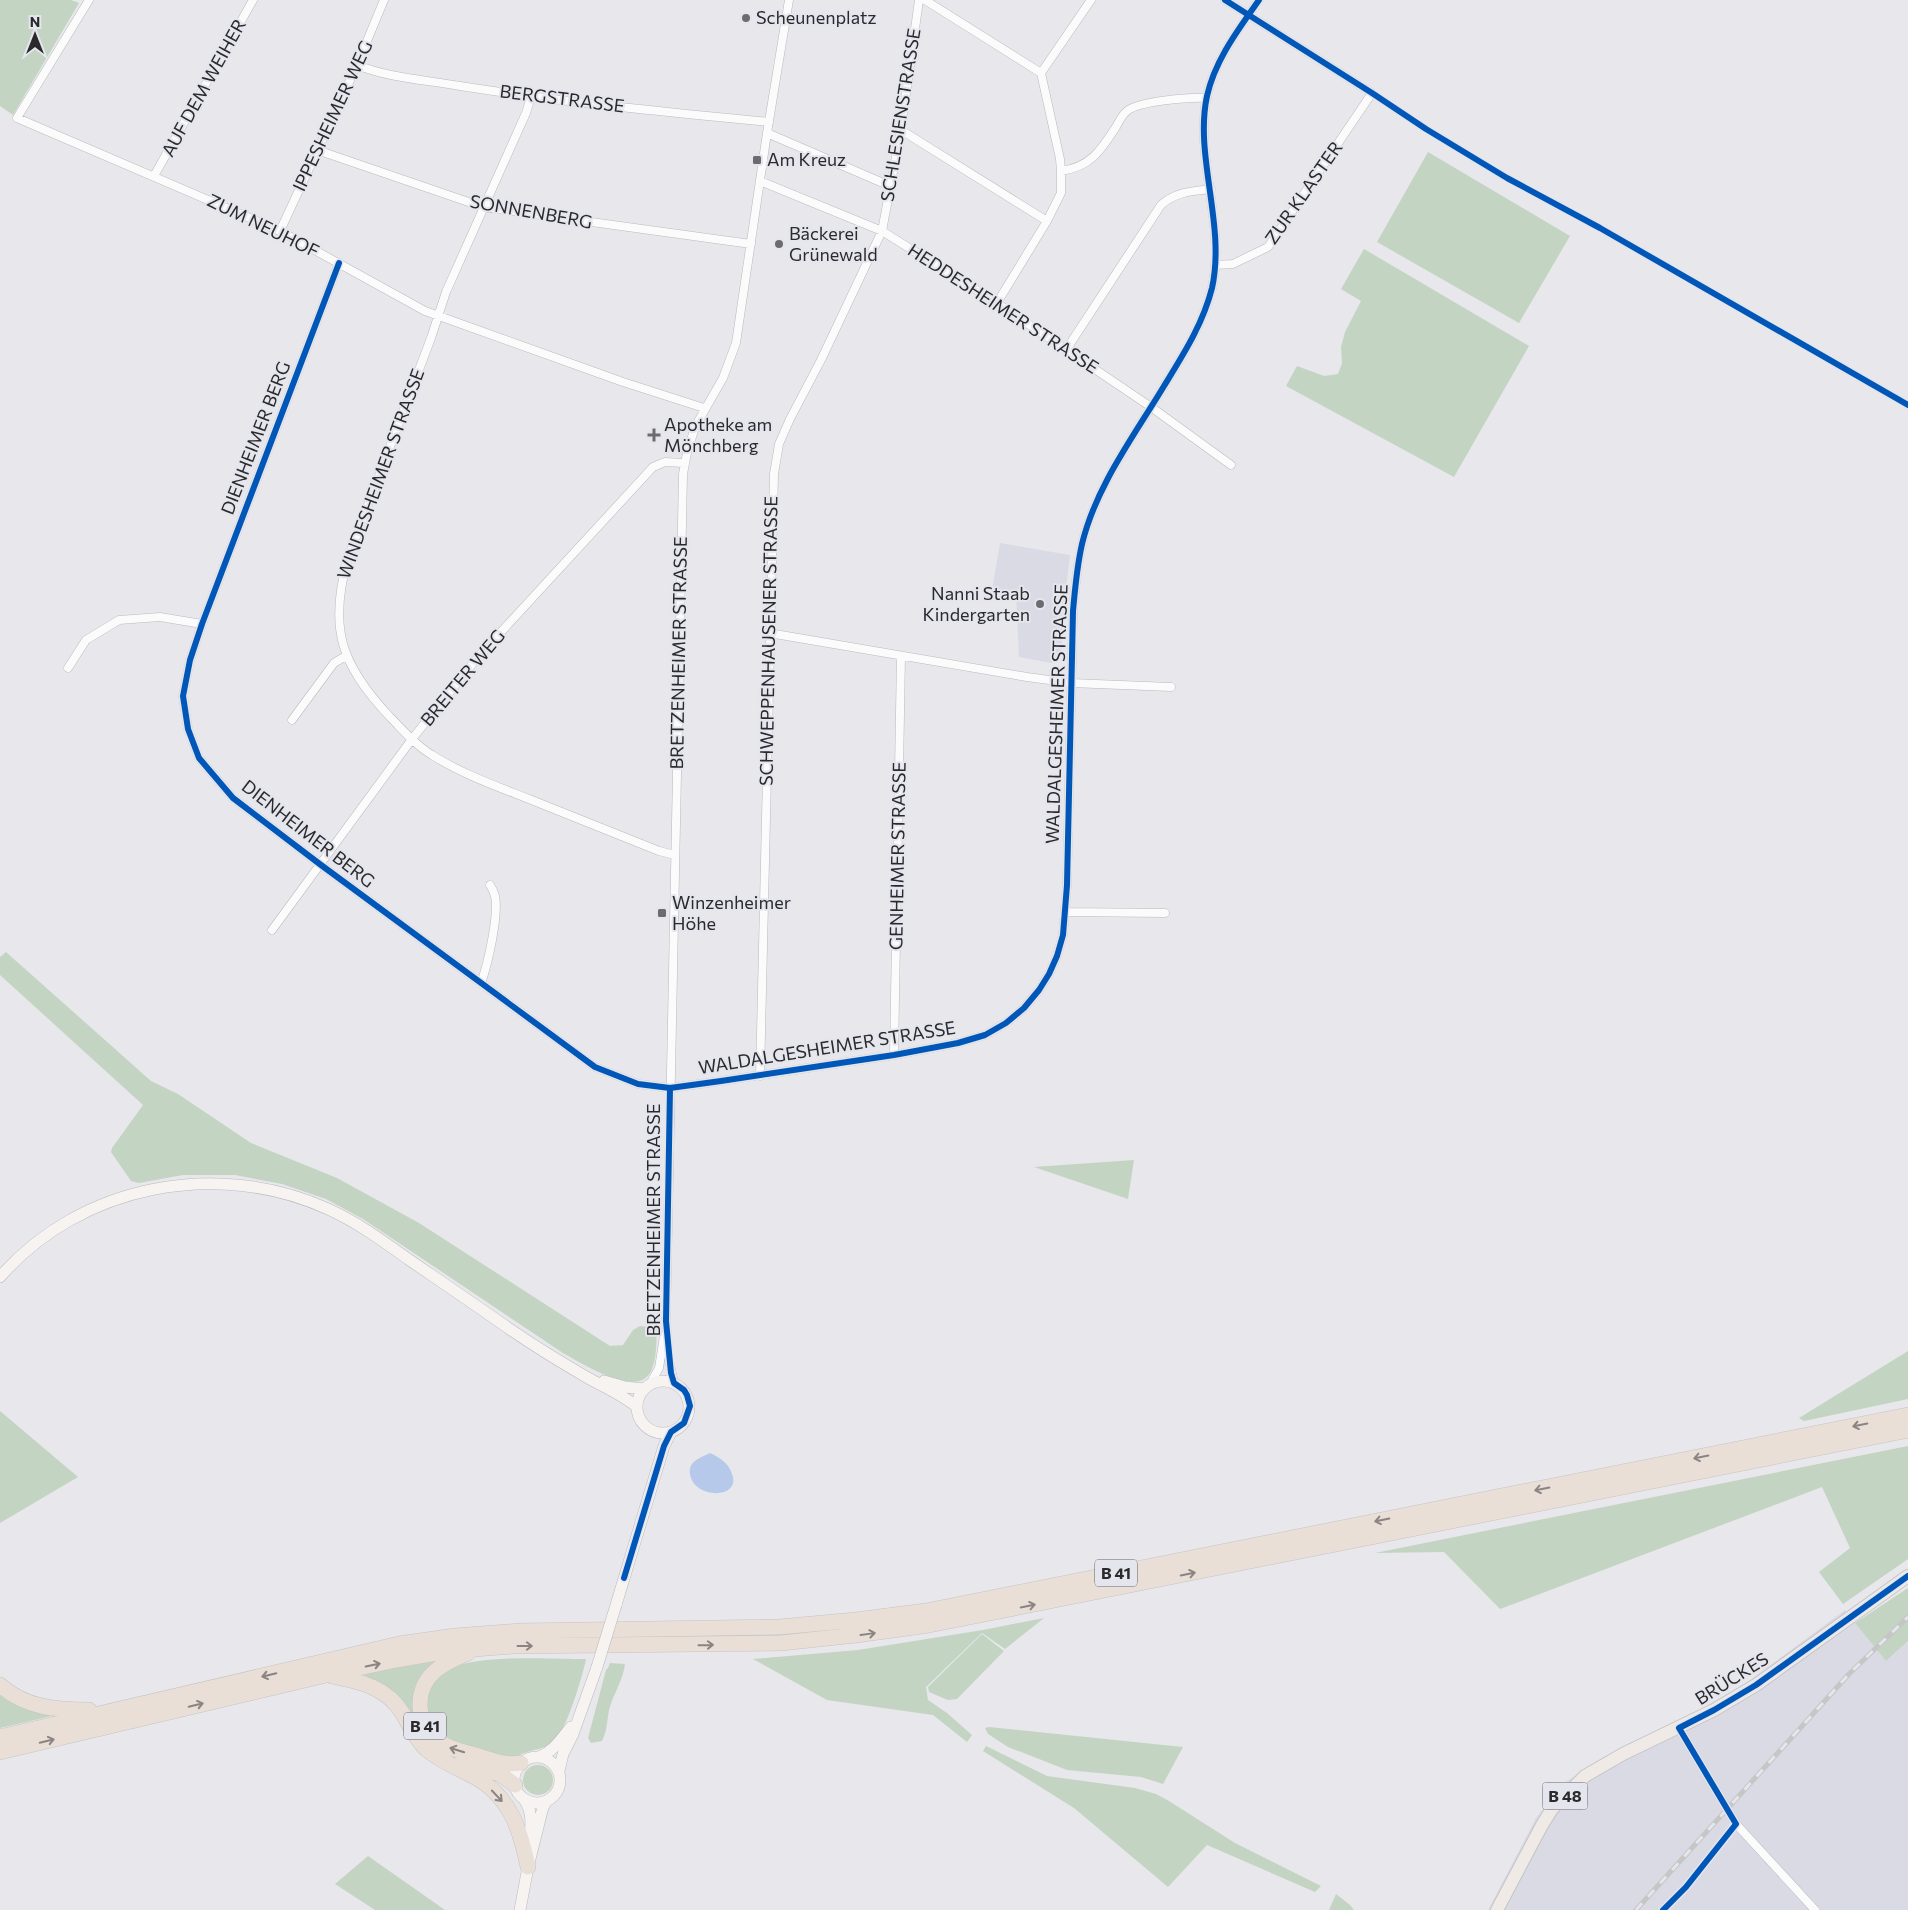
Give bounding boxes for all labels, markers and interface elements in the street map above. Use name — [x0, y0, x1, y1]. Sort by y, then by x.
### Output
place label: Scheunenplatz — [756, 6, 876, 28]
north arrow — [10, 10, 60, 60]
marker: Scheunenplatz — [740, 12, 752, 24]
text: N — [30, 13, 40, 30]
street label: AUF DEM WEIHER — [156, 15, 250, 160]
street label: SCHLESIENSTRASSE — [875, 27, 925, 203]
street label: IPPESHEIMER WEG — [288, 37, 377, 194]
street label: BERGSTRASSE — [499, 79, 626, 117]
street label: ZUR KLASTER — [1260, 137, 1347, 248]
place label: Am Kreuz — [767, 148, 846, 170]
marker: Am Kreuz — [751, 154, 763, 166]
street label: ZUM NEUHOF — [204, 189, 323, 262]
street label: SONNENBERG — [468, 189, 594, 233]
place label: Bäckerei Grünewald — [789, 222, 878, 265]
marker: Bäckerei Grünewald — [773, 238, 785, 250]
street label: HEDDESHEIMER STRASSE — [904, 238, 1103, 378]
street label: DIENHEIMER BERG — [216, 358, 294, 517]
street label: WINDESHEIMER STRASSE — [332, 365, 428, 582]
place label: Apotheke am Mönchberg — [664, 413, 772, 456]
marker: Apotheke am Mönchberg — [648, 429, 660, 441]
street label: SCHWEPPENHAUSENER STRASSE — [754, 496, 782, 786]
street label: BRETZENHEIMER STRASSE — [665, 536, 691, 770]
place label: Nanni Staab Kindergarten — [923, 582, 1030, 625]
street label: WALDALGESHEIMER STRASSE — [1040, 584, 1072, 844]
marker: Nanni Staab Kindergarten — [1034, 598, 1046, 610]
street label: BREITER WEG — [415, 625, 509, 730]
street label: GENHEIMER STRASSE — [884, 762, 910, 950]
street label: DIENHEIMER BERG — [238, 775, 379, 892]
place label: Winzenheimer Höhe — [672, 891, 791, 934]
marker: Winzenheimer Höhe — [656, 907, 668, 919]
street label: WALDALGESHEIMER STRASSE — [697, 1016, 957, 1078]
street label: BRETZENHEIMER STRASSE — [642, 1103, 664, 1337]
one-way arrow — [1853, 1421, 1869, 1430]
one-way arrow — [1693, 1453, 1709, 1462]
one-way arrow — [1534, 1484, 1550, 1494]
one-way arrow — [1375, 1516, 1391, 1526]
road number: B 41 — [1095, 1560, 1137, 1586]
one-way arrow — [1179, 1569, 1195, 1579]
one-way arrow — [1020, 1601, 1036, 1610]
one-way arrow — [860, 1628, 876, 1638]
one-way arrow — [698, 1640, 714, 1649]
one-way arrow — [516, 1641, 532, 1651]
street label: BRÜCKES — [1691, 1647, 1772, 1709]
one-way arrow — [365, 1659, 381, 1669]
one-way arrow — [262, 1671, 278, 1680]
one-way arrow — [187, 1700, 203, 1709]
road number: B 41 — [404, 1712, 446, 1740]
one-way arrow — [39, 1736, 55, 1745]
one-way arrow — [450, 1744, 466, 1754]
road number: B 48 — [1542, 1782, 1588, 1810]
one-way arrow — [491, 1789, 503, 1802]

